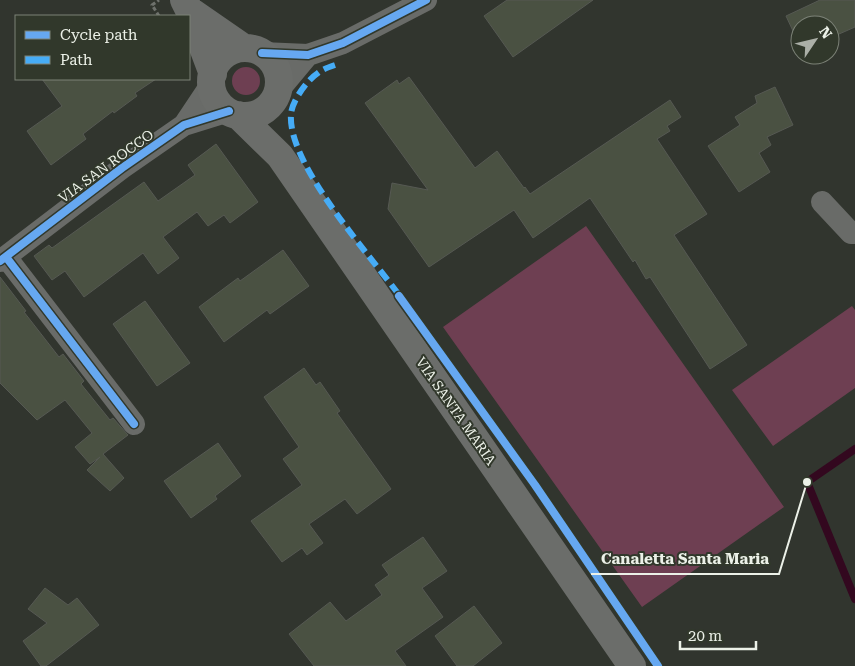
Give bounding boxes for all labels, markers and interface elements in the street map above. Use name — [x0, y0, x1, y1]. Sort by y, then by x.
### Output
legend — [15, 15, 190, 80]
north arrow — [790, 15, 840, 65]
text: N — [816, 24, 835, 42]
text: Cycle path — [60, 26, 138, 44]
text: Path — [60, 51, 93, 69]
street label: VIA SAN ROCCO — [55, 126, 157, 206]
street label: VIA SANTA MARIA — [413, 354, 499, 468]
callout: Canaletta Santa Maria — [591, 544, 779, 574]
text: Canaletta Santa Maria — [601, 550, 769, 568]
scale bar — [680, 618, 756, 650]
text: 20 m — [688, 627, 723, 645]

